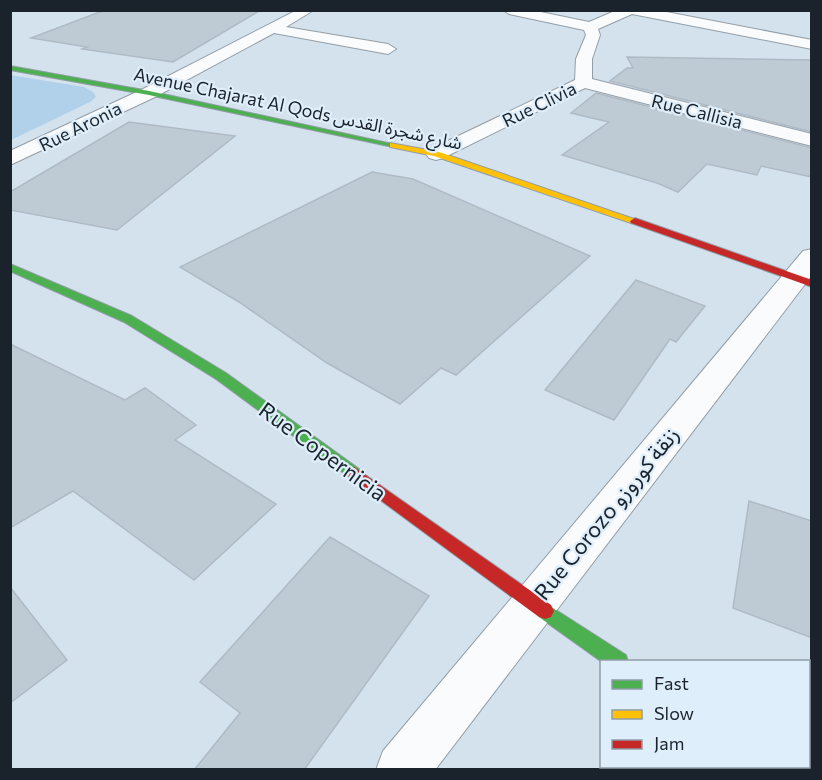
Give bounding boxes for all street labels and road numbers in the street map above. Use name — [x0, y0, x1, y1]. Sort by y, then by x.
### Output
street label: Avenue Chajarat Al Qods شارع شجرة القدس — [131, 62, 464, 158]
street label: Rue Clivia — [498, 77, 580, 131]
street label: Rue Callisia — [649, 89, 745, 133]
street label: Rue Aronia — [35, 97, 125, 155]
street label: Rue Copernicia — [254, 396, 392, 506]
street label: Rue Corozo زنقة كوروزو — [528, 421, 685, 606]

